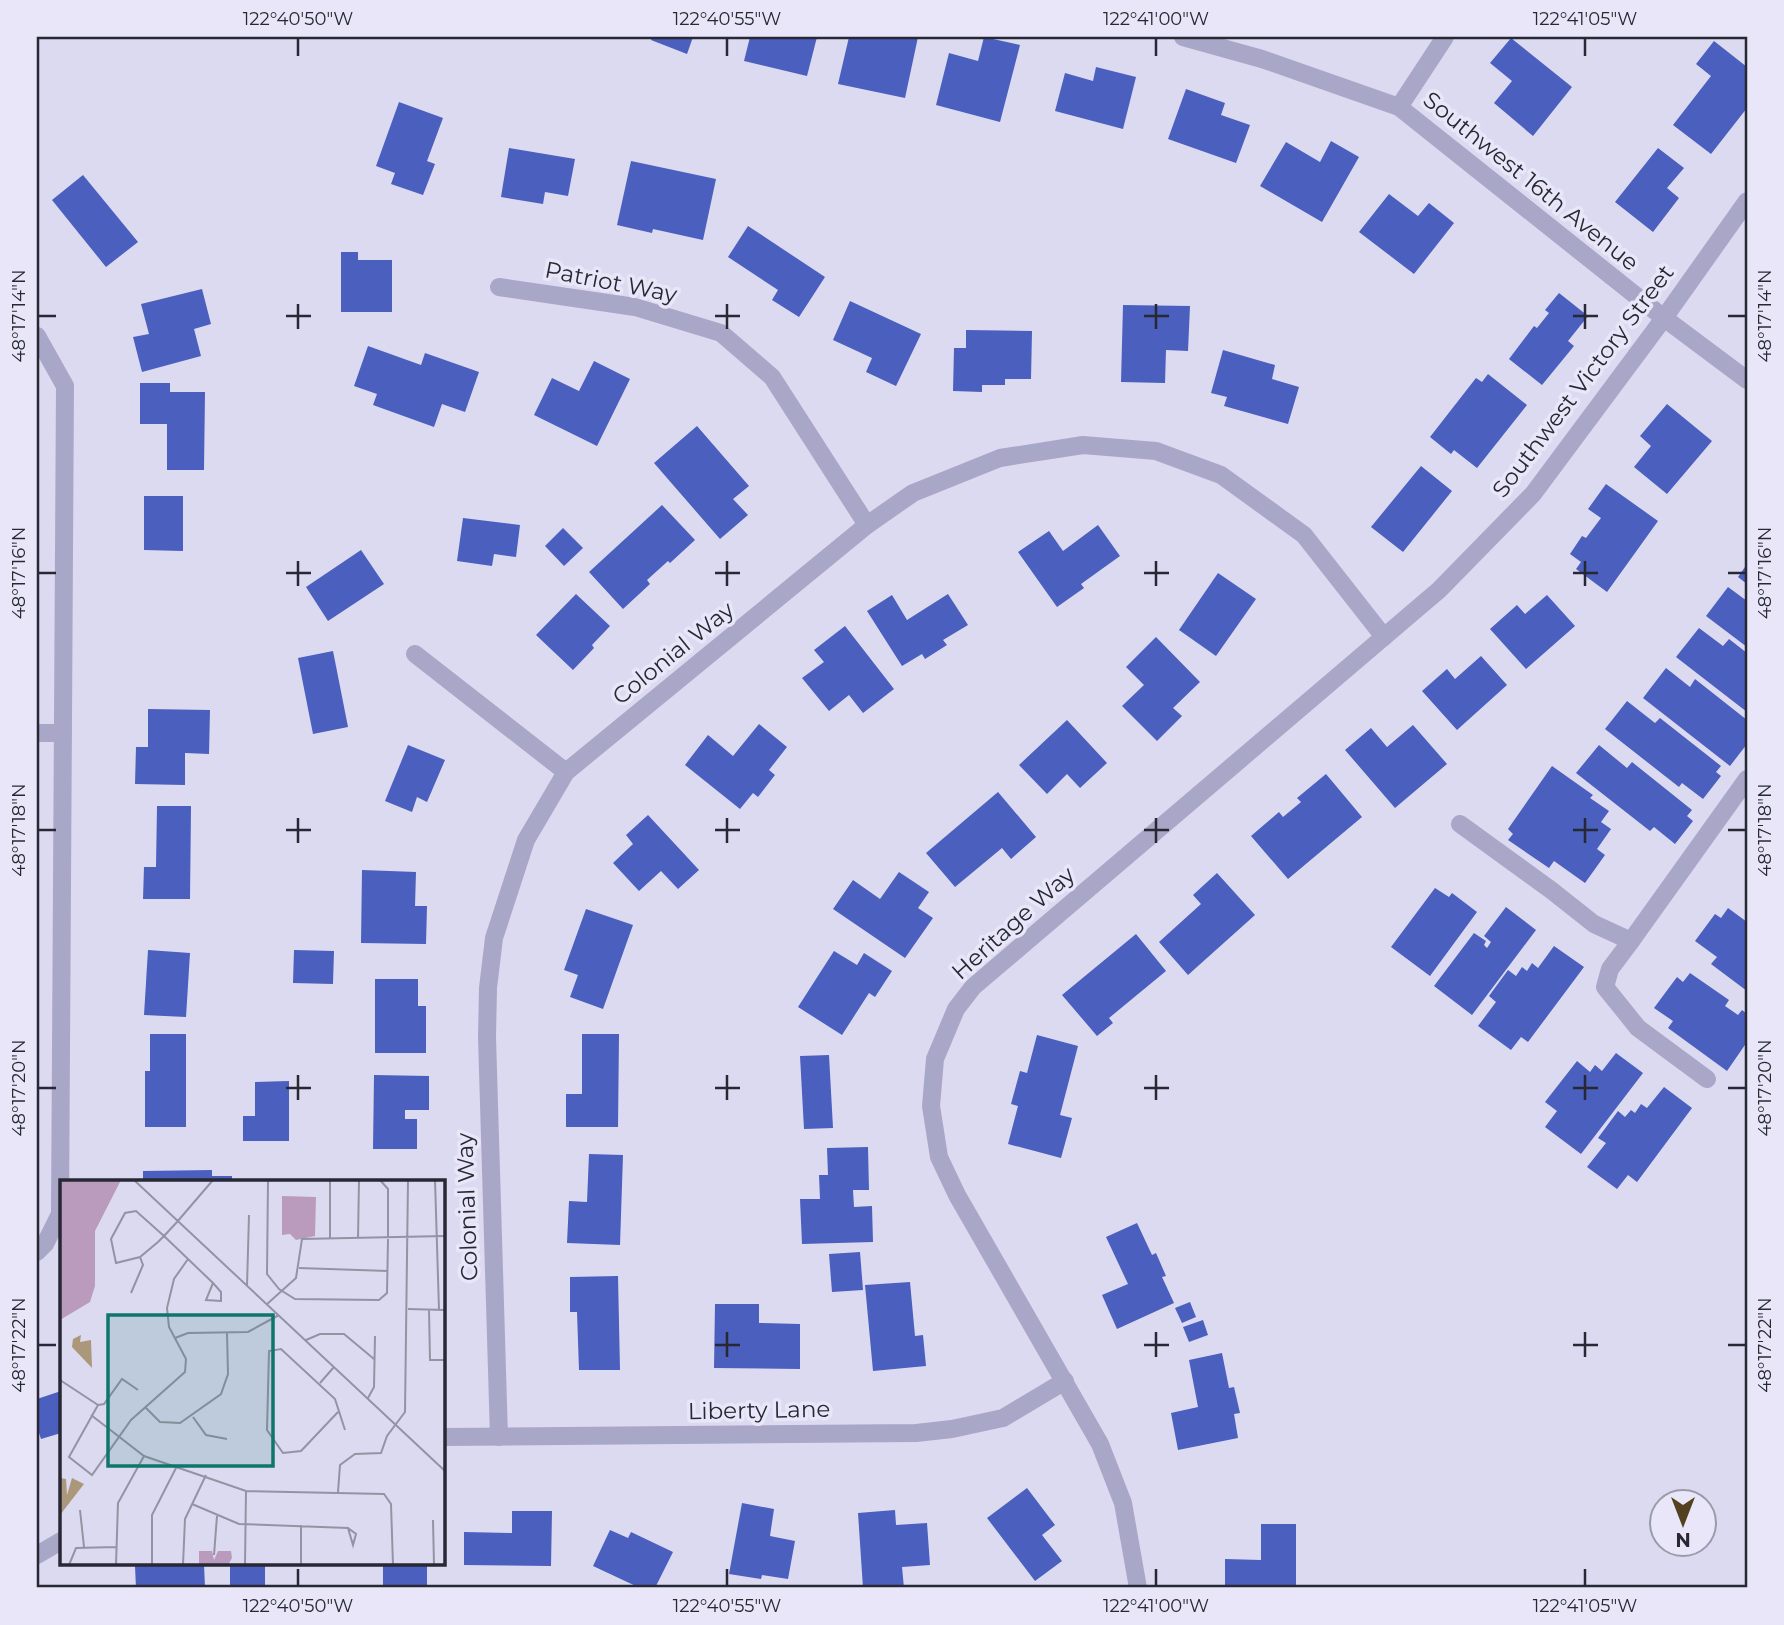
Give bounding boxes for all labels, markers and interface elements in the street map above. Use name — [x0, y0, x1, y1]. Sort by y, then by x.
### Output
text: 122°40'50"W — [243, 8, 353, 30]
text: 122°40'55"W — [673, 8, 781, 30]
text: 122°41'00"W — [1103, 8, 1209, 30]
text: 122°41'05"W — [1533, 8, 1637, 30]
street label: Southwest 16th Avenue — [1418, 85, 1644, 277]
street label: Patriot Way — [543, 255, 680, 309]
street label: Southwest Victory Street — [1486, 259, 1680, 503]
text: 48°17'14"N — [8, 269, 30, 363]
text: 48°17'14"N — [1754, 269, 1776, 363]
text: 48°17'16"N — [8, 527, 30, 619]
text: 48°17'16"N — [1754, 527, 1776, 619]
street label: Colonial Way — [607, 595, 740, 711]
text: 48°17'18"N — [8, 783, 30, 877]
text: 48°17'18"N — [1754, 783, 1776, 877]
street label: Heritage Way — [946, 860, 1081, 985]
text: 48°17'20"N — [8, 1039, 30, 1137]
text: 48°17'20"N — [1754, 1039, 1776, 1137]
street label: Colonial Way — [450, 1132, 484, 1282]
inset map — [60, 1180, 444, 1566]
text: 48°17'22"N — [8, 1297, 30, 1393]
text: 48°17'22"N — [1754, 1297, 1776, 1393]
street label: Liberty Lane — [688, 1395, 830, 1425]
north arrow — [1648, 1488, 1718, 1558]
text: N — [1675, 1528, 1691, 1551]
text: 122°40'50"W — [243, 1595, 353, 1617]
text: 122°40'55"W — [673, 1595, 781, 1617]
text: 122°41'00"W — [1103, 1595, 1209, 1617]
text: 122°41'05"W — [1533, 1595, 1637, 1617]

